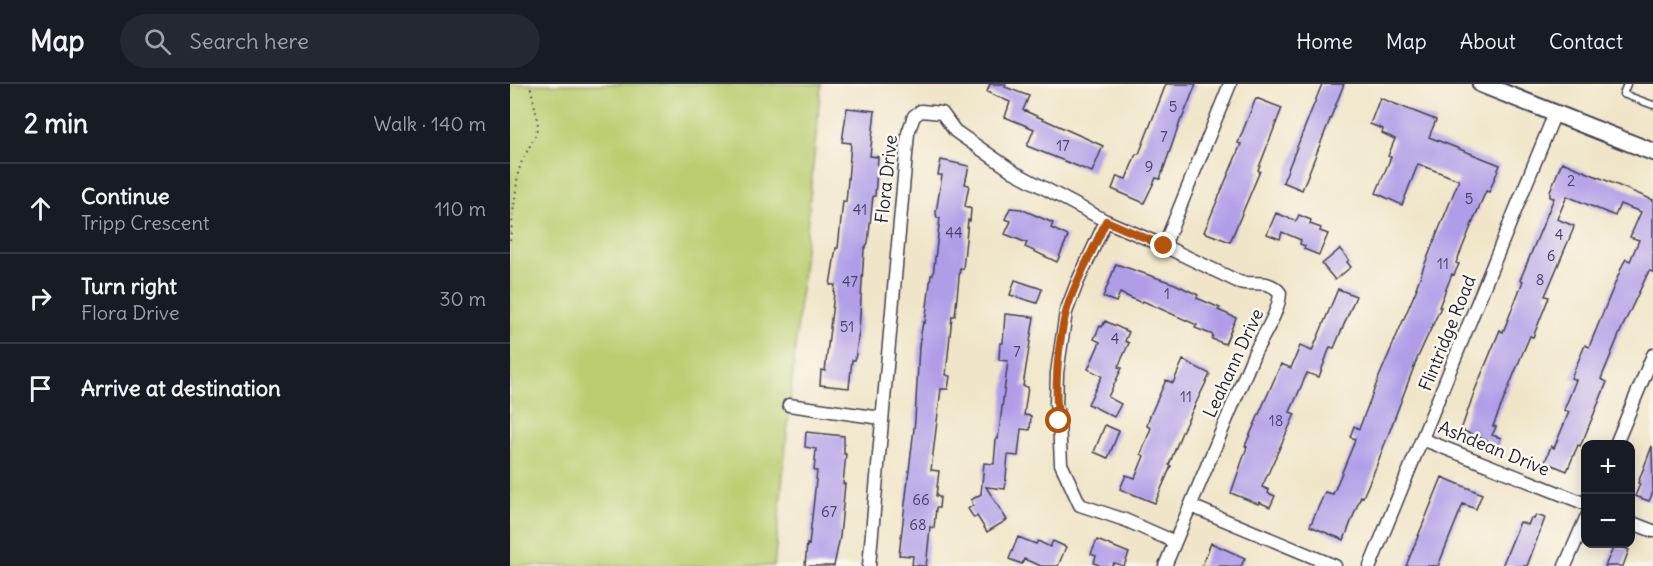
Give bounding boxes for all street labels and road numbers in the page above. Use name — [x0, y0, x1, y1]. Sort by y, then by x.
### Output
street label: Flora Drive — [870, 134, 902, 224]
street label: Flintridge Road — [1413, 271, 1481, 394]
street label: Leahann Drive — [1198, 305, 1268, 421]
street label: Ashdean Drive — [1435, 415, 1553, 481]

